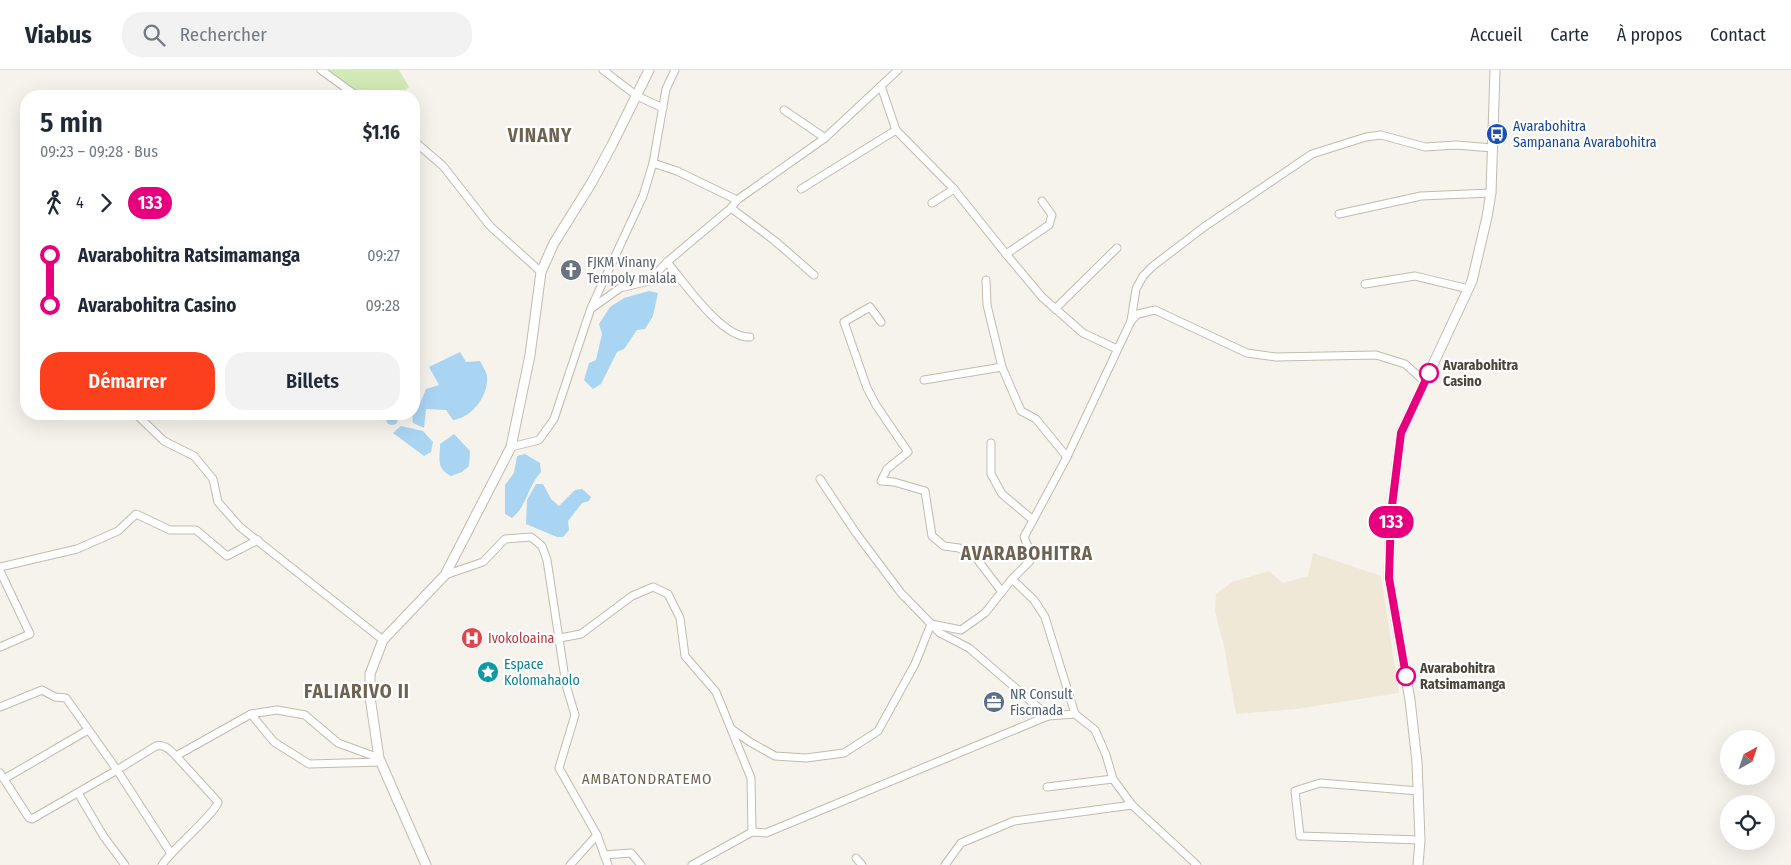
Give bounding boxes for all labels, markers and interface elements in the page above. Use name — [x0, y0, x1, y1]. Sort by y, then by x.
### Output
search box — [122, 12, 472, 57]
text: Viabus — [25, 21, 92, 49]
icon: search — [140, 21, 168, 49]
text: Rechercher — [180, 23, 267, 46]
text: Accueil — [1470, 24, 1522, 46]
text: Carte — [1550, 24, 1589, 46]
text: À propos — [1617, 24, 1682, 46]
text: Contact — [1710, 24, 1766, 46]
text: 5 min — [40, 106, 103, 139]
place label: Avarabohitra Sampanana Avarabohitra — [1513, 118, 1657, 151]
text: $1.16 — [363, 121, 400, 144]
bus stop icon: Avarabohitra Sampanana Avarabohitra — [1485, 122, 1509, 146]
district label: VINANY — [507, 124, 572, 147]
text: 09:23 – 09:28 · Bus — [40, 142, 158, 161]
icon: walk — [40, 189, 68, 217]
icon: forward — [92, 189, 120, 217]
text: 133 — [138, 192, 162, 214]
text: 4 — [76, 193, 84, 212]
text: Avarabohitra Ratsimamanga — [78, 244, 300, 267]
text: 09:27 — [367, 246, 400, 265]
place label: FJKM Vinany Tempoly malala — [587, 254, 677, 287]
church icon: FJKM Vinany Tempoly malala — [559, 258, 583, 282]
text: Avarabohitra Casino — [78, 294, 236, 317]
text: 09:28 — [366, 296, 400, 315]
button: Démarrer — [40, 352, 215, 410]
button: Billets — [225, 352, 400, 410]
place label: Avarabohitra Casino — [1442, 357, 1518, 390]
marker: Avarabohitra Casino — [1419, 363, 1439, 383]
line badge: 133 — [1362, 506, 1420, 538]
text: 133 — [1379, 511, 1403, 533]
district label: AVARABOHITRA — [960, 542, 1093, 565]
hospital icon: Ivokoloaina — [460, 626, 484, 650]
place label: Ivokoloaina — [488, 630, 555, 647]
place label: Espace Kolomahaolo — [504, 656, 580, 689]
place icon: Espace Kolomahaolo — [476, 660, 500, 684]
place label: Avarabohitra Ratsimamanga — [1419, 660, 1506, 693]
marker: Avarabohitra Ratsimamanga — [1396, 666, 1416, 686]
district label: FALIARIVO II — [304, 680, 410, 703]
place label: NR Consult Fiscmada — [1010, 686, 1073, 719]
office icon: NR Consult Fiscmada — [982, 690, 1006, 714]
north arrow — [1720, 730, 1775, 785]
map controls — [1720, 730, 1775, 850]
district label: AMBATONDRATEMO — [582, 770, 712, 788]
button: locate — [1720, 795, 1775, 850]

